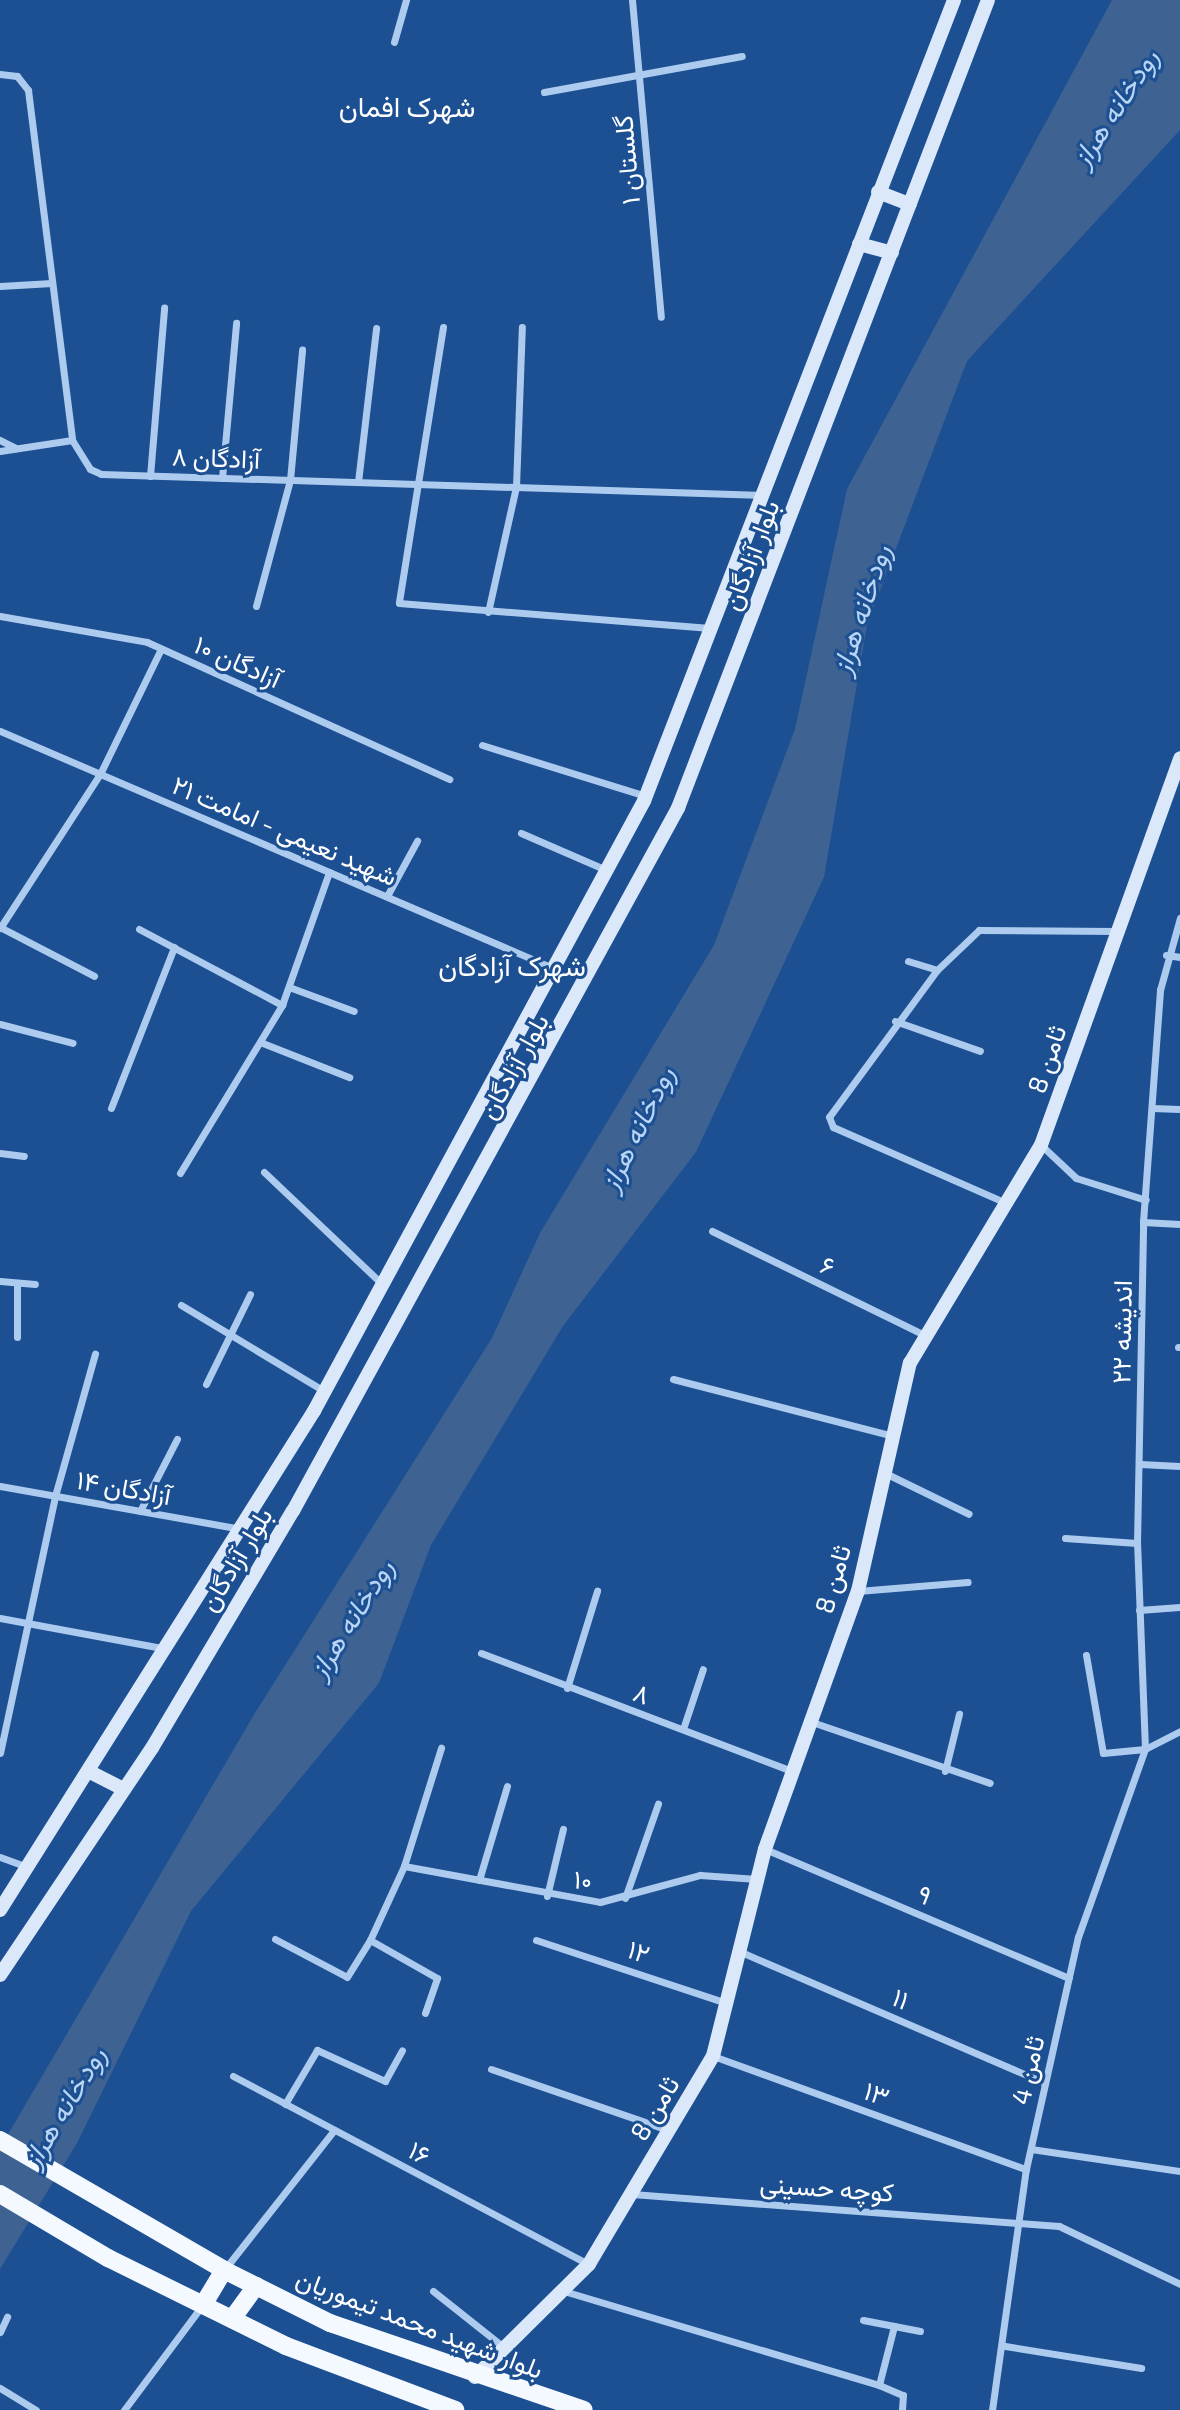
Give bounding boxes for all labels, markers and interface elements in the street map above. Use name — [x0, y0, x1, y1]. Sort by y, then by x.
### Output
water label: رودخانه هراز — [1063, 42, 1165, 172]
district label: شهرک افمان — [339, 89, 475, 123]
street label: گلستان ۱ — [607, 114, 645, 206]
street label: آزادگان ۸ — [171, 440, 261, 474]
street label: بلوار آزادگان — [715, 495, 785, 615]
water label: رودخانه هراز — [823, 540, 897, 678]
street label: آزادگان ۱۰ — [190, 628, 286, 694]
street label: شهید نعیمی - امامت ۲۱ — [168, 769, 402, 891]
district label: شهرک آزادگان — [438, 948, 586, 982]
street label: بلوار آزادگان — [471, 1008, 555, 1124]
street label: ثامن 8 — [1020, 1021, 1072, 1097]
water label: رودخانه هراز — [591, 1060, 681, 1196]
street label: ۶ — [815, 1248, 841, 1282]
street label: اندیشه ۲۲ — [1104, 1280, 1138, 1384]
street label: آزادگان ۱۴ — [74, 1463, 174, 1511]
street label: بلوار آزادگان — [192, 1501, 278, 1617]
street label: ثامن 8 — [807, 1541, 857, 1617]
water label: رودخانه هراز — [300, 1552, 400, 1684]
street label: ۸ — [629, 1676, 655, 1710]
street label: ۱۰ — [572, 1863, 594, 1895]
street label: ۹ — [913, 1877, 937, 1911]
street label: ۱۲ — [624, 1933, 654, 1969]
street label: ۱۱ — [888, 1981, 914, 2015]
street label: ثامن 4 — [1004, 2032, 1050, 2108]
water label: رودخانه هراز — [14, 2040, 112, 2172]
street label: ثامن 8 — [623, 2070, 685, 2146]
street label: ۱۳ — [860, 2074, 894, 2112]
street label: ۱۶ — [404, 2133, 436, 2171]
street label: کوچه حسینی — [759, 2167, 895, 2207]
street label: بلوار شهید محمد تیموریان — [292, 2261, 548, 2385]

